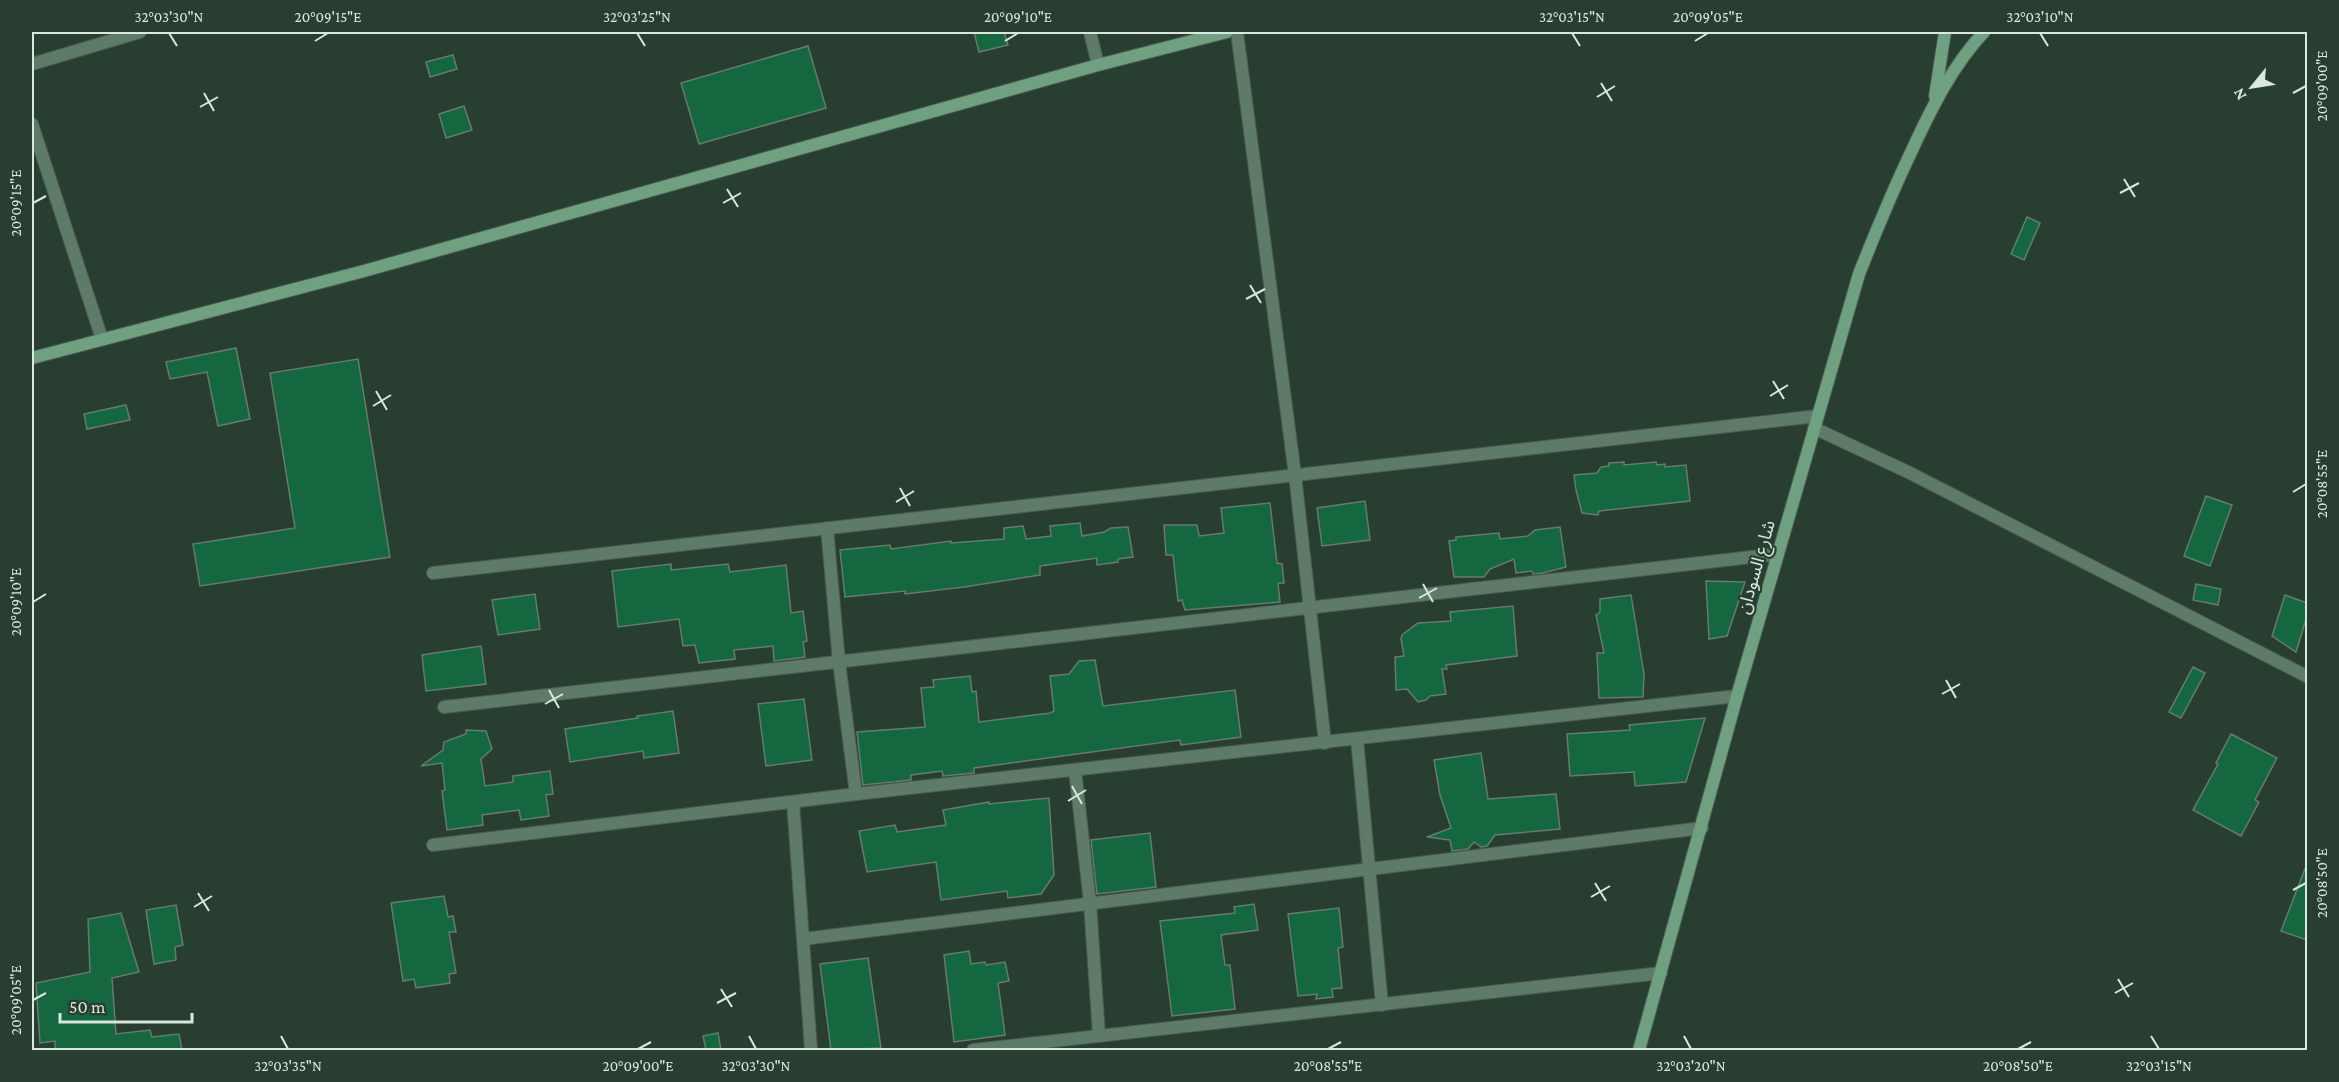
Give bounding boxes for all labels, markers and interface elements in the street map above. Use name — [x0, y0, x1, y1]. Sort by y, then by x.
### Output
text: 32°03'30"N — [135, 9, 204, 25]
text: 20°09'15"E — [295, 9, 361, 25]
text: 32°03'25"N — [603, 9, 671, 25]
text: 20°09'10"E — [984, 9, 1052, 25]
text: 32°03'15"N — [1539, 9, 1605, 25]
text: 20°09'05"E — [1673, 9, 1743, 25]
text: 32°03'10"N — [2006, 9, 2074, 25]
text: 20°09'00"E — [2314, 50, 2330, 122]
north arrow — [2222, 57, 2282, 117]
text: N — [2229, 85, 2250, 103]
text: 20°09'15"E — [8, 170, 24, 236]
text: 20°08'55"E — [2314, 450, 2330, 518]
street label: شارع السودان — [1733, 518, 1783, 617]
text: 20°09'10"E — [8, 568, 24, 636]
text: 20°08'50"E — [2314, 848, 2330, 918]
text: 20°09'05"E — [8, 965, 24, 1035]
scale bar — [60, 986, 192, 1024]
text: 50 m — [69, 997, 106, 1017]
text: 32°03'35"N — [254, 1058, 322, 1074]
text: 20°09'00"E — [602, 1058, 674, 1074]
text: 32°03'30"N — [722, 1058, 791, 1074]
text: 20°08'55"E — [1294, 1058, 1362, 1074]
text: 32°03'20"N — [1656, 1058, 1726, 1074]
text: 20°08'50"E — [1983, 1058, 2053, 1074]
text: 32°03'15"N — [2126, 1058, 2192, 1074]

